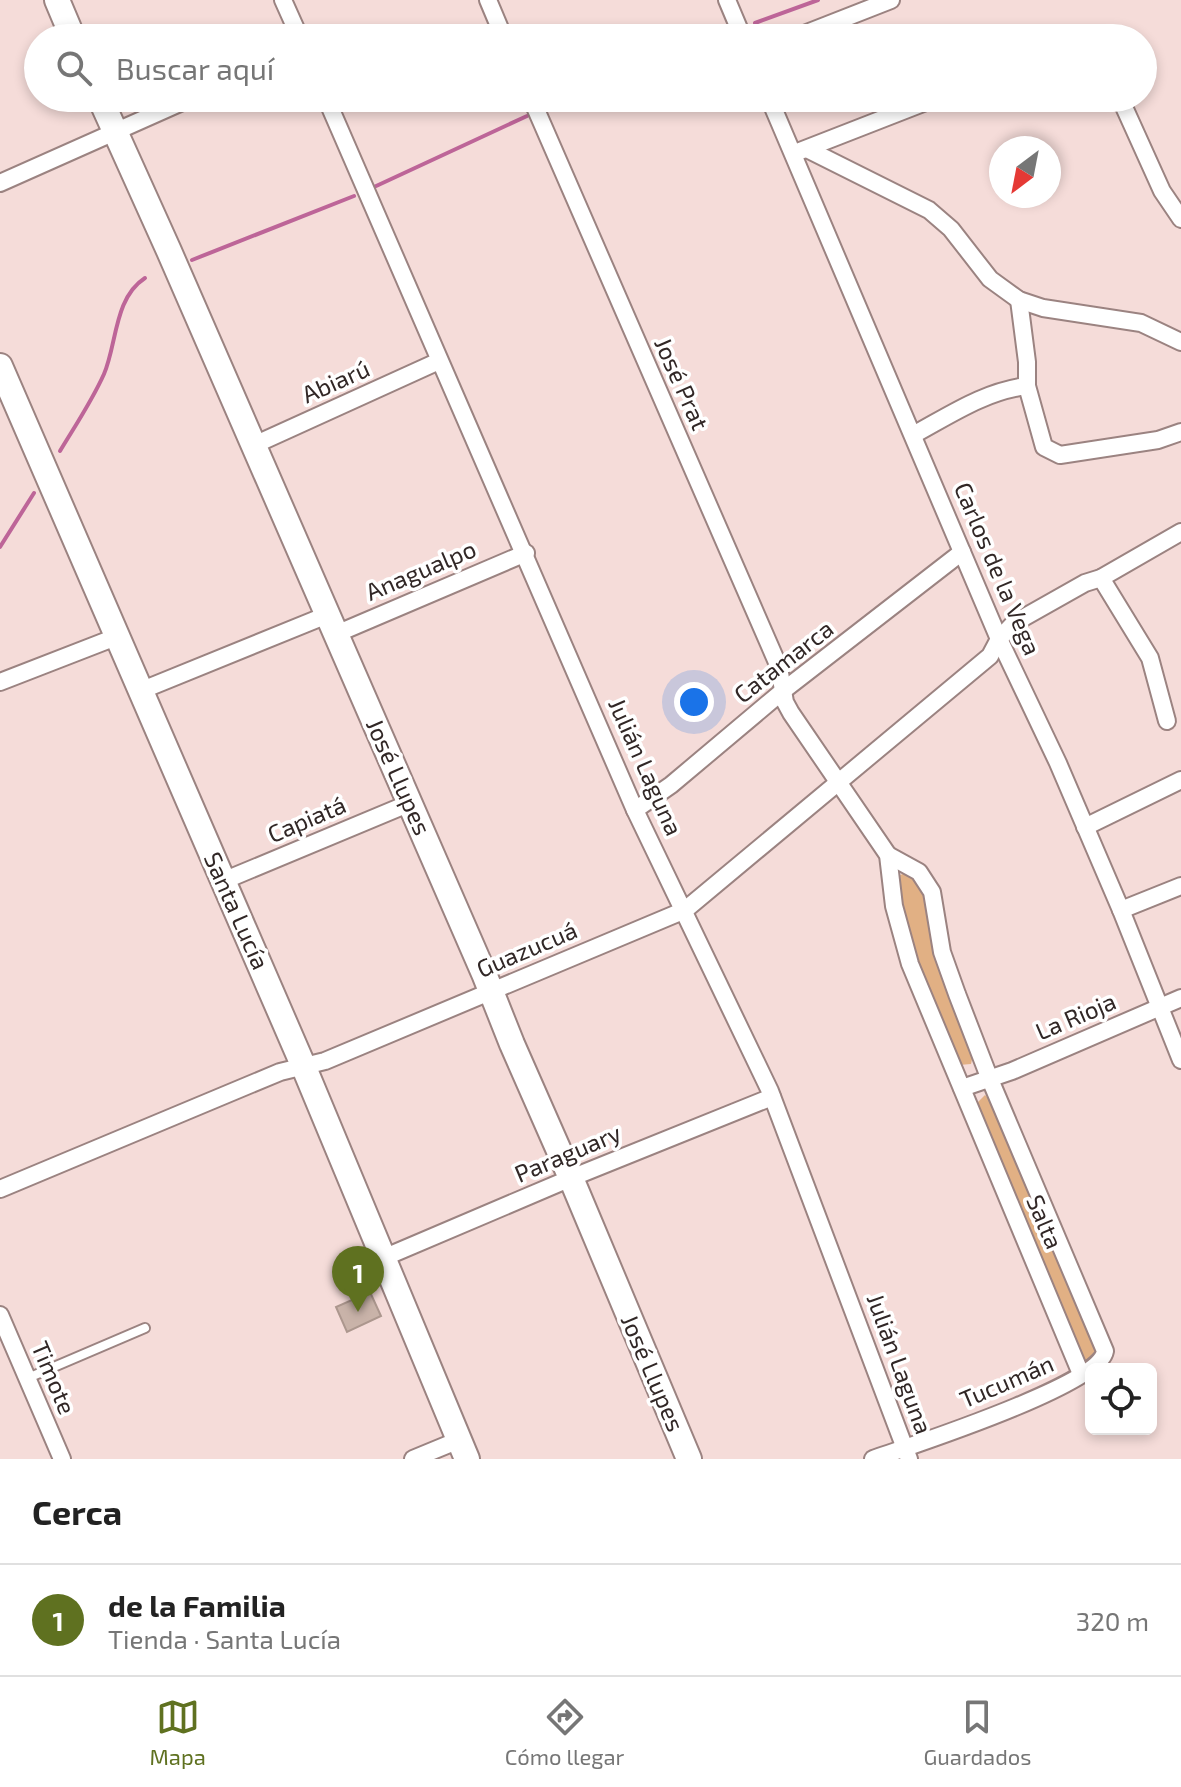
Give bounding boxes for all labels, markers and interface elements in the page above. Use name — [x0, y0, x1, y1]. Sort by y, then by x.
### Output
search box — [24, 24, 1157, 112]
icon: search — [52, 46, 96, 90]
text: Buscar aquí — [116, 50, 274, 86]
north arrow — [989, 136, 1061, 208]
street label: José Prat — [649, 333, 716, 434]
street label: Abiarú — [297, 353, 374, 408]
street label: Carlos de la Vega — [949, 478, 1048, 659]
street label: Anagualpo — [361, 533, 480, 606]
street label: Catamarca — [728, 613, 838, 708]
your location — [674, 682, 714, 722]
street label: Julián Laguna — [603, 693, 690, 839]
street label: José Llupes — [361, 714, 438, 839]
street label: Capiatá — [263, 789, 350, 848]
street label: Santa Lucía — [199, 847, 276, 973]
street label: Guazucuá — [472, 914, 581, 983]
street label: La Rioja — [1031, 986, 1120, 1045]
street label: Paraguary — [510, 1117, 625, 1188]
street label: Salta — [1021, 1190, 1070, 1253]
pin: 1 — [332, 1246, 384, 1312]
street label: Julián Laguna — [862, 1289, 939, 1438]
street label: José Llupes — [616, 1310, 691, 1435]
street label: Timote — [26, 1337, 83, 1418]
street label: Tucumán — [955, 1348, 1058, 1413]
map controls — [1085, 1363, 1157, 1435]
button: locate — [1085, 1363, 1157, 1435]
text: Cerca — [32, 1491, 122, 1532]
text: de la Familia — [108, 1587, 286, 1623]
text: 1 — [52, 1605, 64, 1636]
text: 320 m — [1076, 1605, 1149, 1636]
text: Tienda · Santa Lucía — [108, 1623, 341, 1654]
tab: Mapa — [150, 1695, 206, 1769]
tab: Cómo llegar — [505, 1695, 624, 1769]
tab: Guardados — [923, 1695, 1031, 1769]

